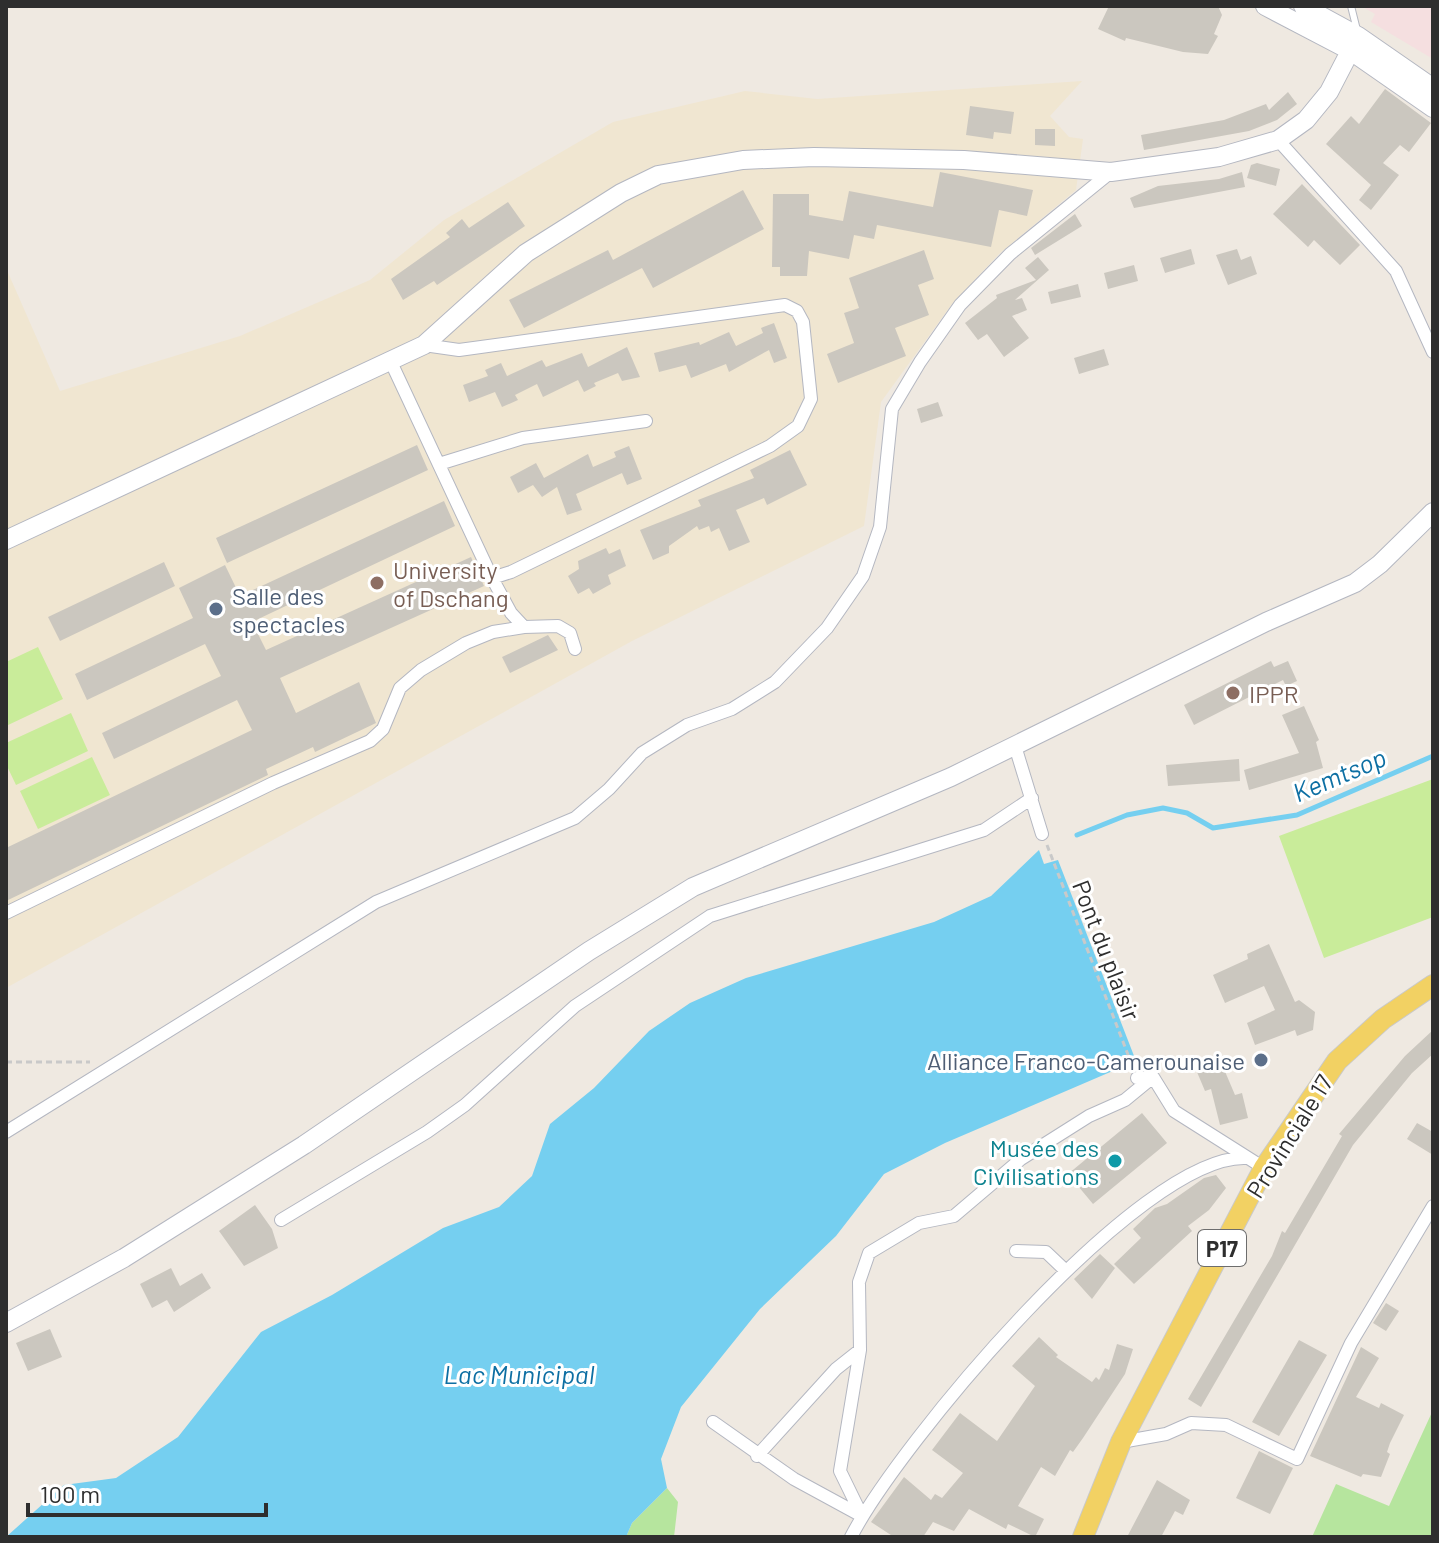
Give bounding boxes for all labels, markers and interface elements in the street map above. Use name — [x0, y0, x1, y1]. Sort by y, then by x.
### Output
place label: University of Dschang — [393, 555, 509, 612]
marker: University of Dschang — [368, 574, 386, 592]
place label: Salle des spectacles — [232, 581, 345, 638]
marker: Salle des spectacles — [207, 600, 225, 618]
place label: IPPR — [1249, 679, 1298, 708]
marker: IPPR — [1224, 684, 1242, 702]
water label: Kemtsop — [1288, 741, 1390, 807]
street label: Pont du plaisir — [1067, 876, 1147, 1024]
place label: Alliance Franco-Camerounaise — [927, 1046, 1245, 1075]
marker: Alliance Franco-Camerounaise — [1252, 1051, 1270, 1069]
street label: Provinciale 17 — [1240, 1069, 1338, 1203]
place label: Musée des Civilisations — [973, 1133, 1099, 1190]
marker: Musée des Civilisations — [1106, 1152, 1124, 1170]
road number: P17 — [1198, 1230, 1246, 1266]
water label: Lac Municipal — [444, 1358, 595, 1389]
scale bar — [28, 1467, 266, 1517]
text: 100 m — [40, 1479, 100, 1508]

